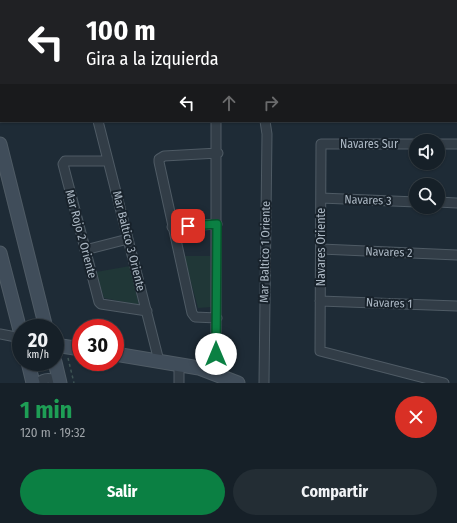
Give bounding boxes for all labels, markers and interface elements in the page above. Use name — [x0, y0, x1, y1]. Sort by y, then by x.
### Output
text: 100 m — [86, 14, 156, 47]
icon: left — [20, 16, 72, 68]
text: Gira a la izquierda — [86, 48, 219, 70]
icon: left — [176, 92, 198, 114]
icon: ahead — [218, 92, 240, 114]
icon: right — [260, 92, 282, 114]
map controls — [409, 134, 445, 214]
button: sound — [409, 134, 445, 170]
street label: Navares Sur — [340, 137, 399, 151]
button: search — [409, 178, 445, 214]
street label: Mar Rojo 2 Oriente — [62, 188, 100, 280]
street label: Mar Baltico 3 Oriente — [110, 189, 148, 293]
street label: Navares 3 — [344, 192, 392, 208]
street label: Mar Baltico 1 Oriente — [257, 201, 273, 303]
street label: Navares Oriente — [314, 208, 328, 286]
pin — [171, 209, 205, 243]
icon: arrive — [177, 215, 199, 237]
street label: Navares 2 — [365, 244, 413, 260]
street label: Navares 1 — [366, 295, 412, 311]
speed limit sign: 30 — [72, 319, 124, 371]
text: 20 — [28, 328, 48, 352]
position arrow — [195, 333, 237, 375]
text: km/h — [27, 349, 49, 361]
text: 1 min — [20, 396, 72, 424]
button: close — [395, 396, 437, 438]
text: 120 m · 19:32 — [20, 425, 85, 440]
button: Salir — [20, 469, 225, 515]
button: Compartir — [233, 469, 437, 515]

